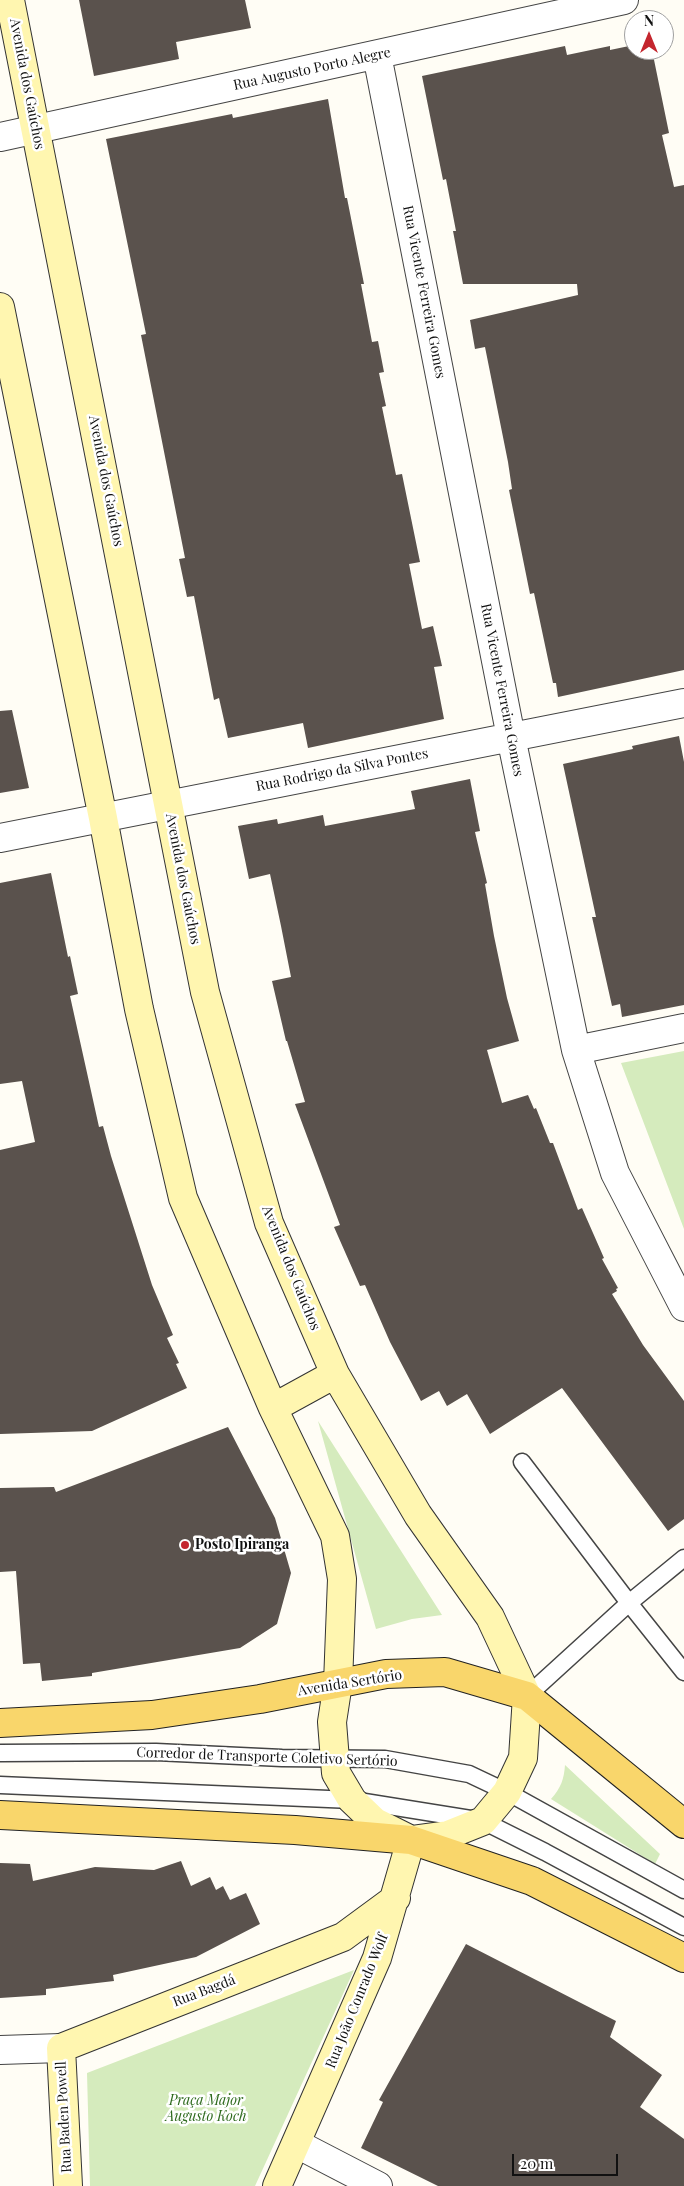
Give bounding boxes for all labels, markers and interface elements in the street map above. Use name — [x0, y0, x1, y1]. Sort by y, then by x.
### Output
north arrow — [624, 10, 674, 60]
text: N — [644, 11, 654, 30]
street label: Avenida dos Gaúchos — [6, 17, 48, 151]
street label: Rua Augusto Porto Alegre — [232, 44, 392, 94]
street label: Rua Vicente Ferreira Gomes — [399, 204, 449, 380]
street label: Avenida dos Gaúchos — [85, 414, 127, 548]
street label: Rua Vicente Ferreira Gomes — [477, 602, 527, 778]
street label: Rua Rodrigo da Silva Pontes — [254, 745, 430, 795]
street label: Avenida dos Gaúchos — [162, 812, 204, 946]
street label: Avenida dos Gaúchos — [258, 1203, 324, 1333]
place label: Posto Ipiranga — [195, 1537, 289, 1553]
marker: Posto Ipiranga — [179, 1539, 191, 1551]
street label: Avenida Sertório — [297, 1666, 403, 1700]
street label: Corredor de Transporte Coletivo Sertório — [136, 1744, 398, 1770]
street label: Rua João Conrado Wolf — [322, 1931, 392, 2071]
street label: Rua Bagdá — [170, 1971, 238, 2011]
street label: Rua Baden Powell — [53, 2061, 75, 2173]
park label: Praça Major Augusto Koch — [166, 2093, 246, 2126]
scale bar — [514, 2144, 620, 2176]
text: 20 m — [520, 2153, 553, 2173]

